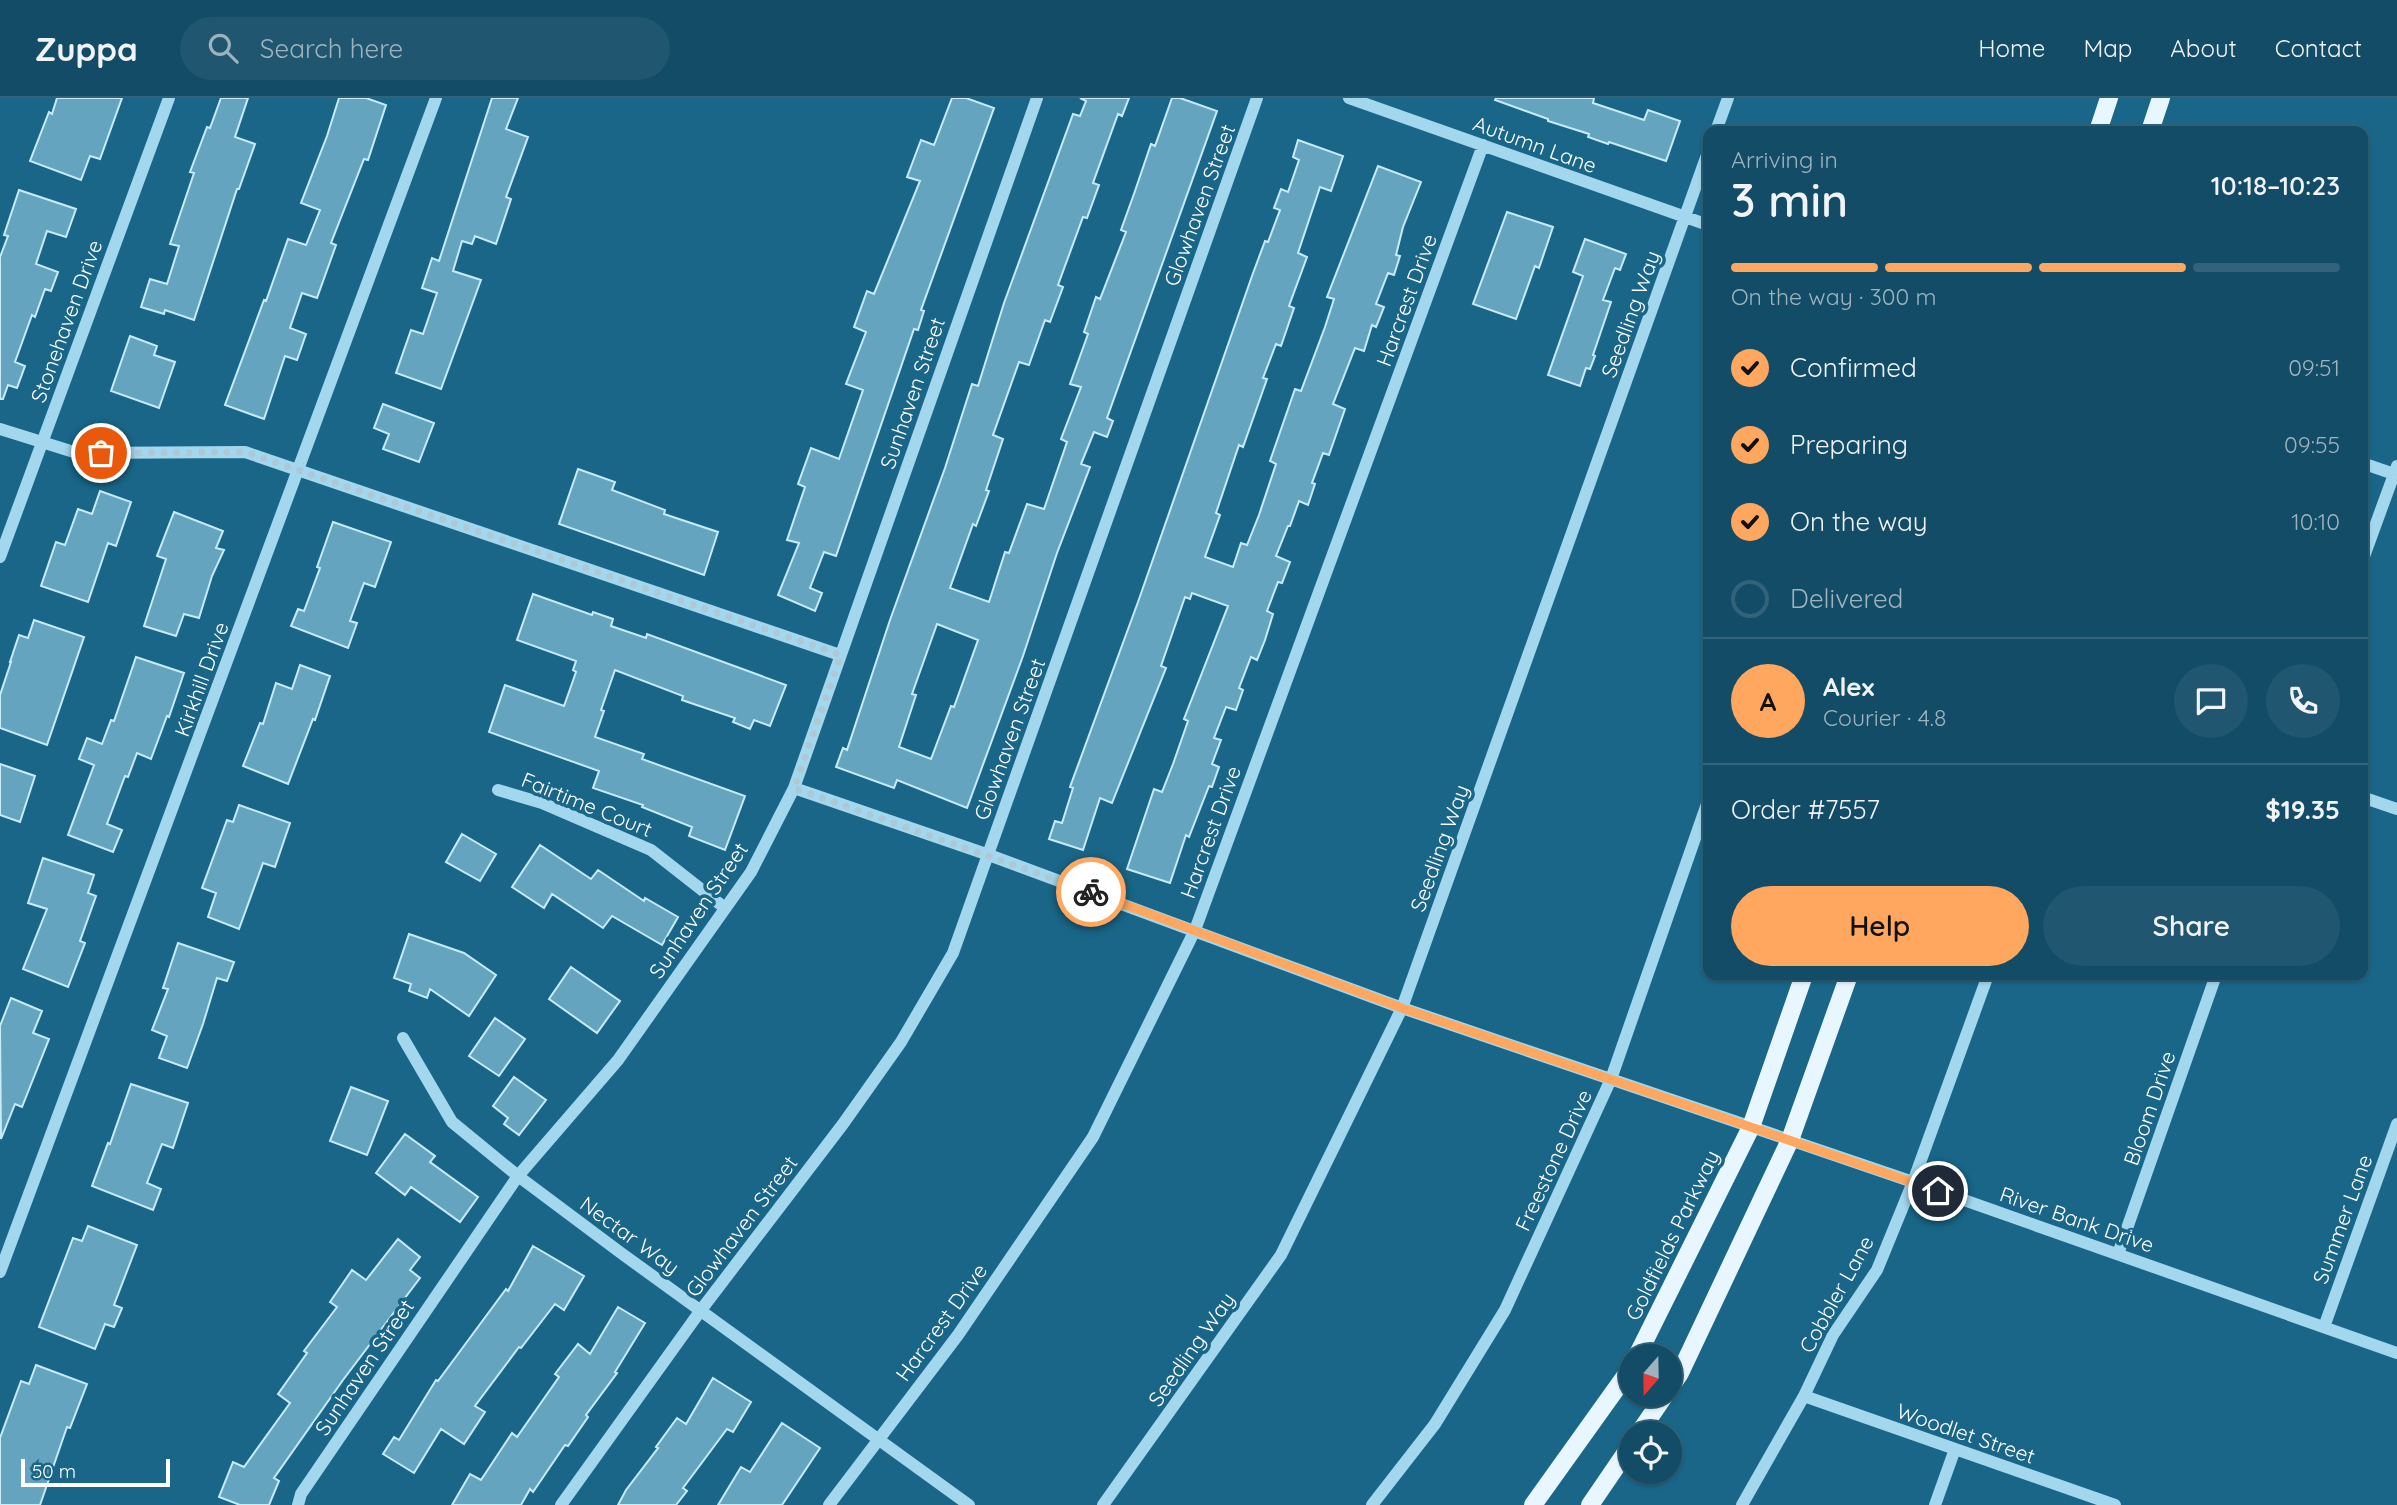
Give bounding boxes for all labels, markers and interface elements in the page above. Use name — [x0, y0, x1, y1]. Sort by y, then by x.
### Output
search box — [180, 17, 670, 80]
text: Zuppa — [35, 28, 138, 69]
icon: search — [204, 29, 242, 67]
text: Search here — [260, 32, 403, 65]
text: Home — [1978, 33, 2045, 63]
text: Map — [2083, 33, 2132, 63]
text: About — [2170, 33, 2237, 63]
text: Contact — [2275, 33, 2362, 63]
street label: Autumn Lane — [1470, 110, 1600, 178]
street label: Glowhaven Street — [1158, 121, 1240, 289]
text: Arriving in — [1731, 145, 1838, 174]
text: 10:18–10:23 — [2211, 169, 2340, 202]
text: 3 min — [1731, 171, 1848, 229]
street label: Harcrest Drive — [1370, 230, 1442, 370]
street label: Stonehaven Drive — [25, 236, 107, 406]
street label: Seedling Way — [1595, 247, 1665, 381]
text: On the way · 300 m — [1731, 282, 1936, 311]
street label: Sunhaven Street — [874, 314, 950, 472]
icon: check — [1731, 349, 1769, 387]
text: Confirmed — [1790, 351, 1917, 384]
text: 09:51 — [2288, 353, 2340, 382]
pin — [71, 423, 131, 483]
icon: check — [1731, 426, 1769, 464]
text: Preparing — [1790, 428, 1908, 461]
text: 09:55 — [2284, 430, 2340, 459]
icon: bag — [82, 434, 120, 472]
icon: check — [1731, 503, 1769, 541]
text: On the way — [1790, 505, 1928, 538]
text: 10:10 — [2291, 507, 2340, 536]
text: Delivered — [1790, 582, 1903, 615]
street label: Kirkhill Drive — [168, 618, 234, 740]
street label: Glowhaven Street — [968, 655, 1050, 823]
button: chat — [2174, 664, 2248, 738]
button: phone — [2266, 664, 2340, 738]
text: Alex — [1823, 670, 1874, 703]
text: A — [1760, 685, 1776, 718]
text: Courier · 4.8 — [1823, 703, 1946, 732]
street label: Harcrest Drive — [1174, 762, 1246, 902]
street label: Fairtime Court — [518, 766, 656, 842]
street label: Seedling Way — [1404, 781, 1474, 915]
text: Order #7557 — [1731, 793, 1880, 826]
text: $19.35 — [2265, 793, 2340, 826]
street label: Sunhaven Street — [643, 837, 753, 983]
courier — [1056, 857, 1126, 927]
icon: bike — [1072, 873, 1110, 911]
button: Help — [1731, 886, 2029, 966]
button: Share — [2043, 886, 2340, 966]
street label: Bloom Drive — [2117, 1047, 2181, 1169]
street label: Freestone Drive — [1509, 1085, 1597, 1235]
street label: Goldfields Parkway — [1619, 1146, 1725, 1324]
street label: Glowhaven Street — [679, 1150, 803, 1302]
street label: Summer Lane — [2307, 1151, 2377, 1287]
pin — [1908, 1161, 1968, 1221]
icon: home — [1919, 1172, 1957, 1210]
street label: River Bank Drive — [1997, 1180, 2157, 1258]
street label: Nectar Way — [575, 1190, 685, 1280]
street label: Cobbler Lane — [1793, 1231, 1879, 1357]
street label: Harcrest Drive — [890, 1258, 992, 1386]
street label: Seedling Way — [1142, 1287, 1240, 1411]
street label: Sunhaven Street — [309, 1294, 419, 1440]
north arrow — [1619, 1344, 1682, 1407]
map controls — [1619, 1344, 1682, 1484]
street label: Woodlet Street — [1893, 1397, 2039, 1469]
button: locate — [1619, 1421, 1682, 1484]
scale bar — [21, 1456, 170, 1488]
text: 50 m — [32, 1459, 76, 1483]

